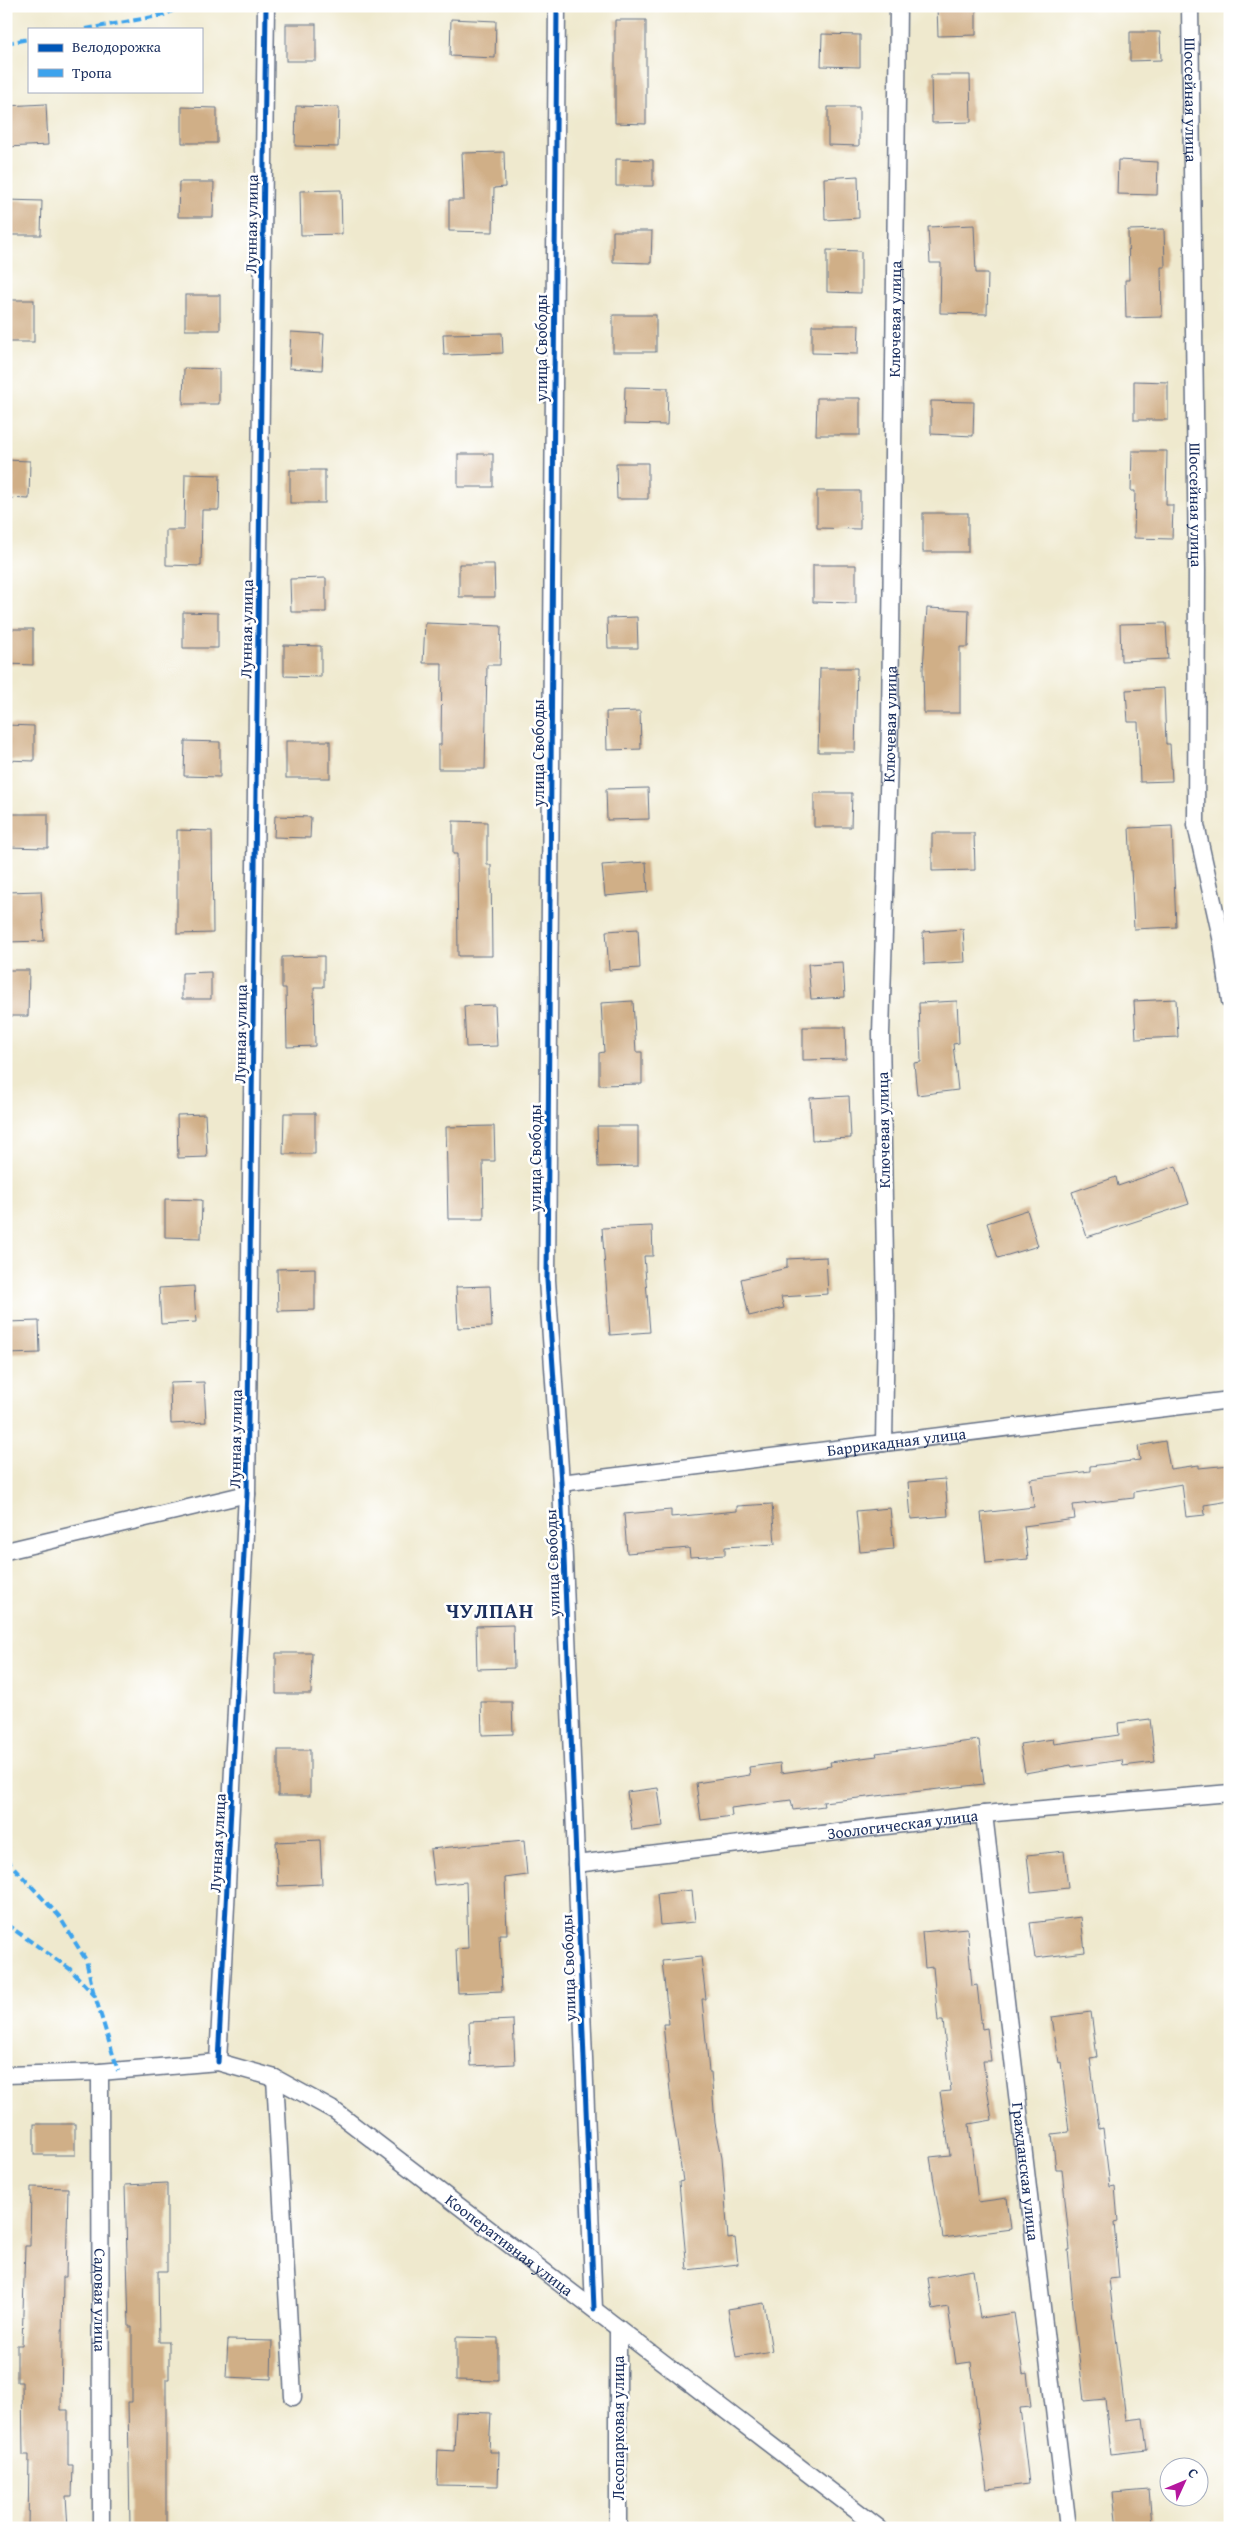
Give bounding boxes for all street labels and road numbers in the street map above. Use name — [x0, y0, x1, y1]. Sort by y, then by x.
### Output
street label: Шоссейная улица — [1178, 38, 1204, 163]
street label: Лунная улица — [238, 174, 264, 274]
street label: Ключевая улица — [882, 260, 907, 378]
street label: улица Свободы — [529, 294, 553, 403]
street label: Шоссейная улица — [1183, 443, 1209, 568]
street label: Лунная улица — [233, 579, 259, 679]
street label: Ключевая улица — [876, 665, 903, 783]
street label: улица Свободы — [526, 699, 550, 808]
street label: Лунная улица — [227, 984, 253, 1084]
street label: Ключевая улица — [870, 1071, 896, 1188]
street label: улица Свободы — [523, 1104, 547, 1213]
street label: Лунная улица — [222, 1389, 248, 1489]
street label: Баррикадная улица — [825, 1421, 968, 1462]
street label: улица Свободы — [538, 1509, 566, 1618]
street label: Лунная улица — [202, 1792, 232, 1893]
street label: Зоологическая улица — [826, 1803, 980, 1845]
street label: улица Свободы — [554, 1914, 582, 2023]
street label: Гражданская улица — [1006, 2101, 1046, 2242]
street label: Кооперативная улица — [440, 2188, 579, 2302]
street label: Садовая улица — [88, 2248, 113, 2352]
street label: Лесопарковая улица — [606, 2355, 630, 2500]

